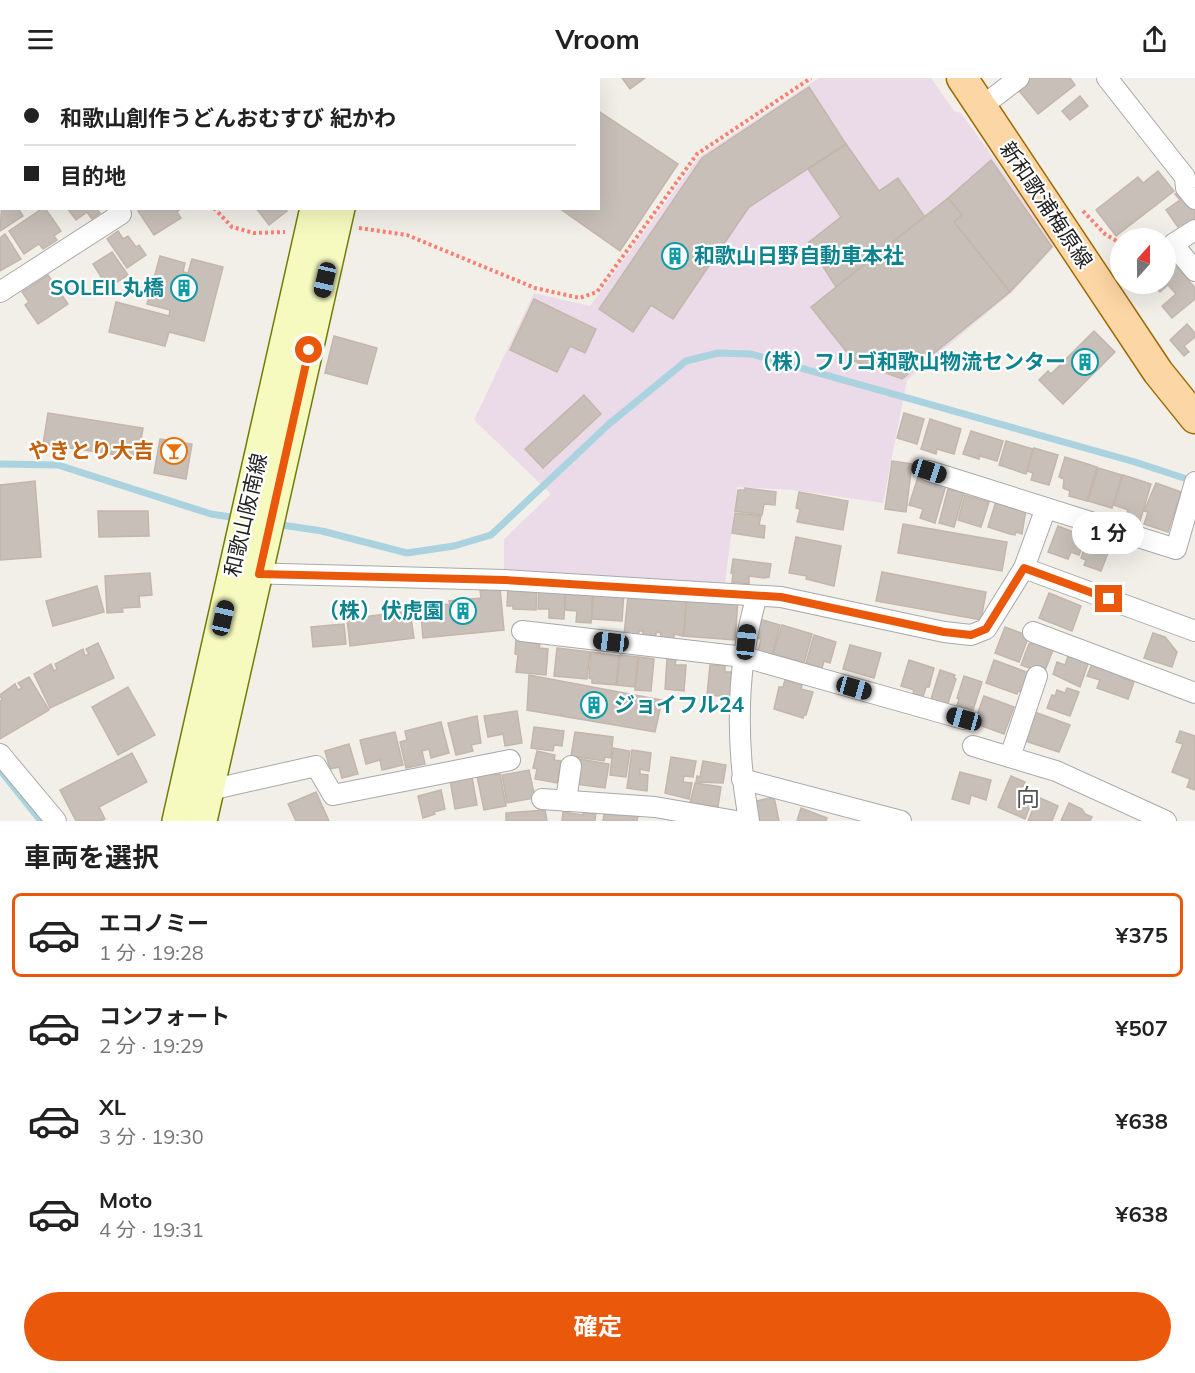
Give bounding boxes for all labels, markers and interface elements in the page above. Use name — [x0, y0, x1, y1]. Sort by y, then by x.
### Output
text: Vroom — [555, 22, 640, 56]
icon: menu — [24, 23, 57, 56]
icon: share — [1138, 23, 1171, 56]
text: 和歌山創作うどんおむすび 紀かわ — [60, 104, 396, 132]
street label: 新和歌浦梅原線 — [995, 136, 1099, 273]
text: 目的地 — [60, 162, 126, 190]
north arrow — [1110, 228, 1176, 294]
map controls — [1110, 228, 1176, 294]
building icon: 和歌山日野自動車本社 — [660, 241, 690, 271]
place label: 和歌山日野自動車本社 — [694, 242, 904, 268]
car — [312, 260, 338, 300]
building icon: SOLEIL丸橋 — [169, 273, 199, 303]
place label: SOLEIL丸橋 — [50, 274, 164, 300]
route start — [295, 336, 322, 363]
building icon: （株）フリゴ和歌山物流センター — [1070, 347, 1100, 377]
place label: （株）フリゴ和歌山物流センター — [751, 348, 1066, 374]
bar icon: やきとり大吉 — [159, 436, 189, 466]
place label: やきとり大吉 — [28, 437, 154, 463]
street label: 和歌山阪南線 — [218, 450, 272, 579]
car — [909, 457, 949, 485]
callout: 1 分 — [1073, 512, 1145, 554]
text: 1 分 — [1089, 520, 1127, 545]
route end — [1095, 585, 1122, 612]
building icon: （株）伏虎園 — [448, 596, 478, 626]
place label: （株）伏虎園 — [318, 597, 444, 623]
car — [210, 598, 236, 638]
car — [735, 623, 757, 661]
car — [592, 631, 630, 653]
car — [834, 674, 874, 702]
building icon: ジョイフル24 — [579, 690, 609, 720]
place label: ジョイフル24 — [614, 691, 745, 717]
car — [944, 705, 984, 733]
district label: 向 — [1016, 782, 1040, 812]
text: 車両を選択 — [24, 840, 159, 874]
icon: car — [27, 908, 81, 962]
text: エコノミー — [99, 909, 209, 937]
text: ¥375 — [1115, 921, 1168, 949]
text: 1 分 · 19:28 — [99, 940, 204, 965]
icon: car — [27, 1001, 81, 1055]
text: コンフォート — [99, 1002, 230, 1030]
text: ¥507 — [1115, 1014, 1168, 1042]
text: 2 分 · 19:29 — [99, 1033, 204, 1058]
text: XL — [99, 1093, 126, 1121]
icon: car — [27, 1094, 81, 1148]
text: ¥638 — [1115, 1107, 1168, 1135]
text: 3 分 · 19:30 — [99, 1124, 204, 1149]
text: Moto — [99, 1186, 152, 1214]
icon: car — [27, 1187, 81, 1241]
text: ¥638 — [1115, 1200, 1168, 1228]
text: 4 分 · 19:31 — [99, 1217, 204, 1242]
button: 確定 — [24, 1292, 1171, 1361]

